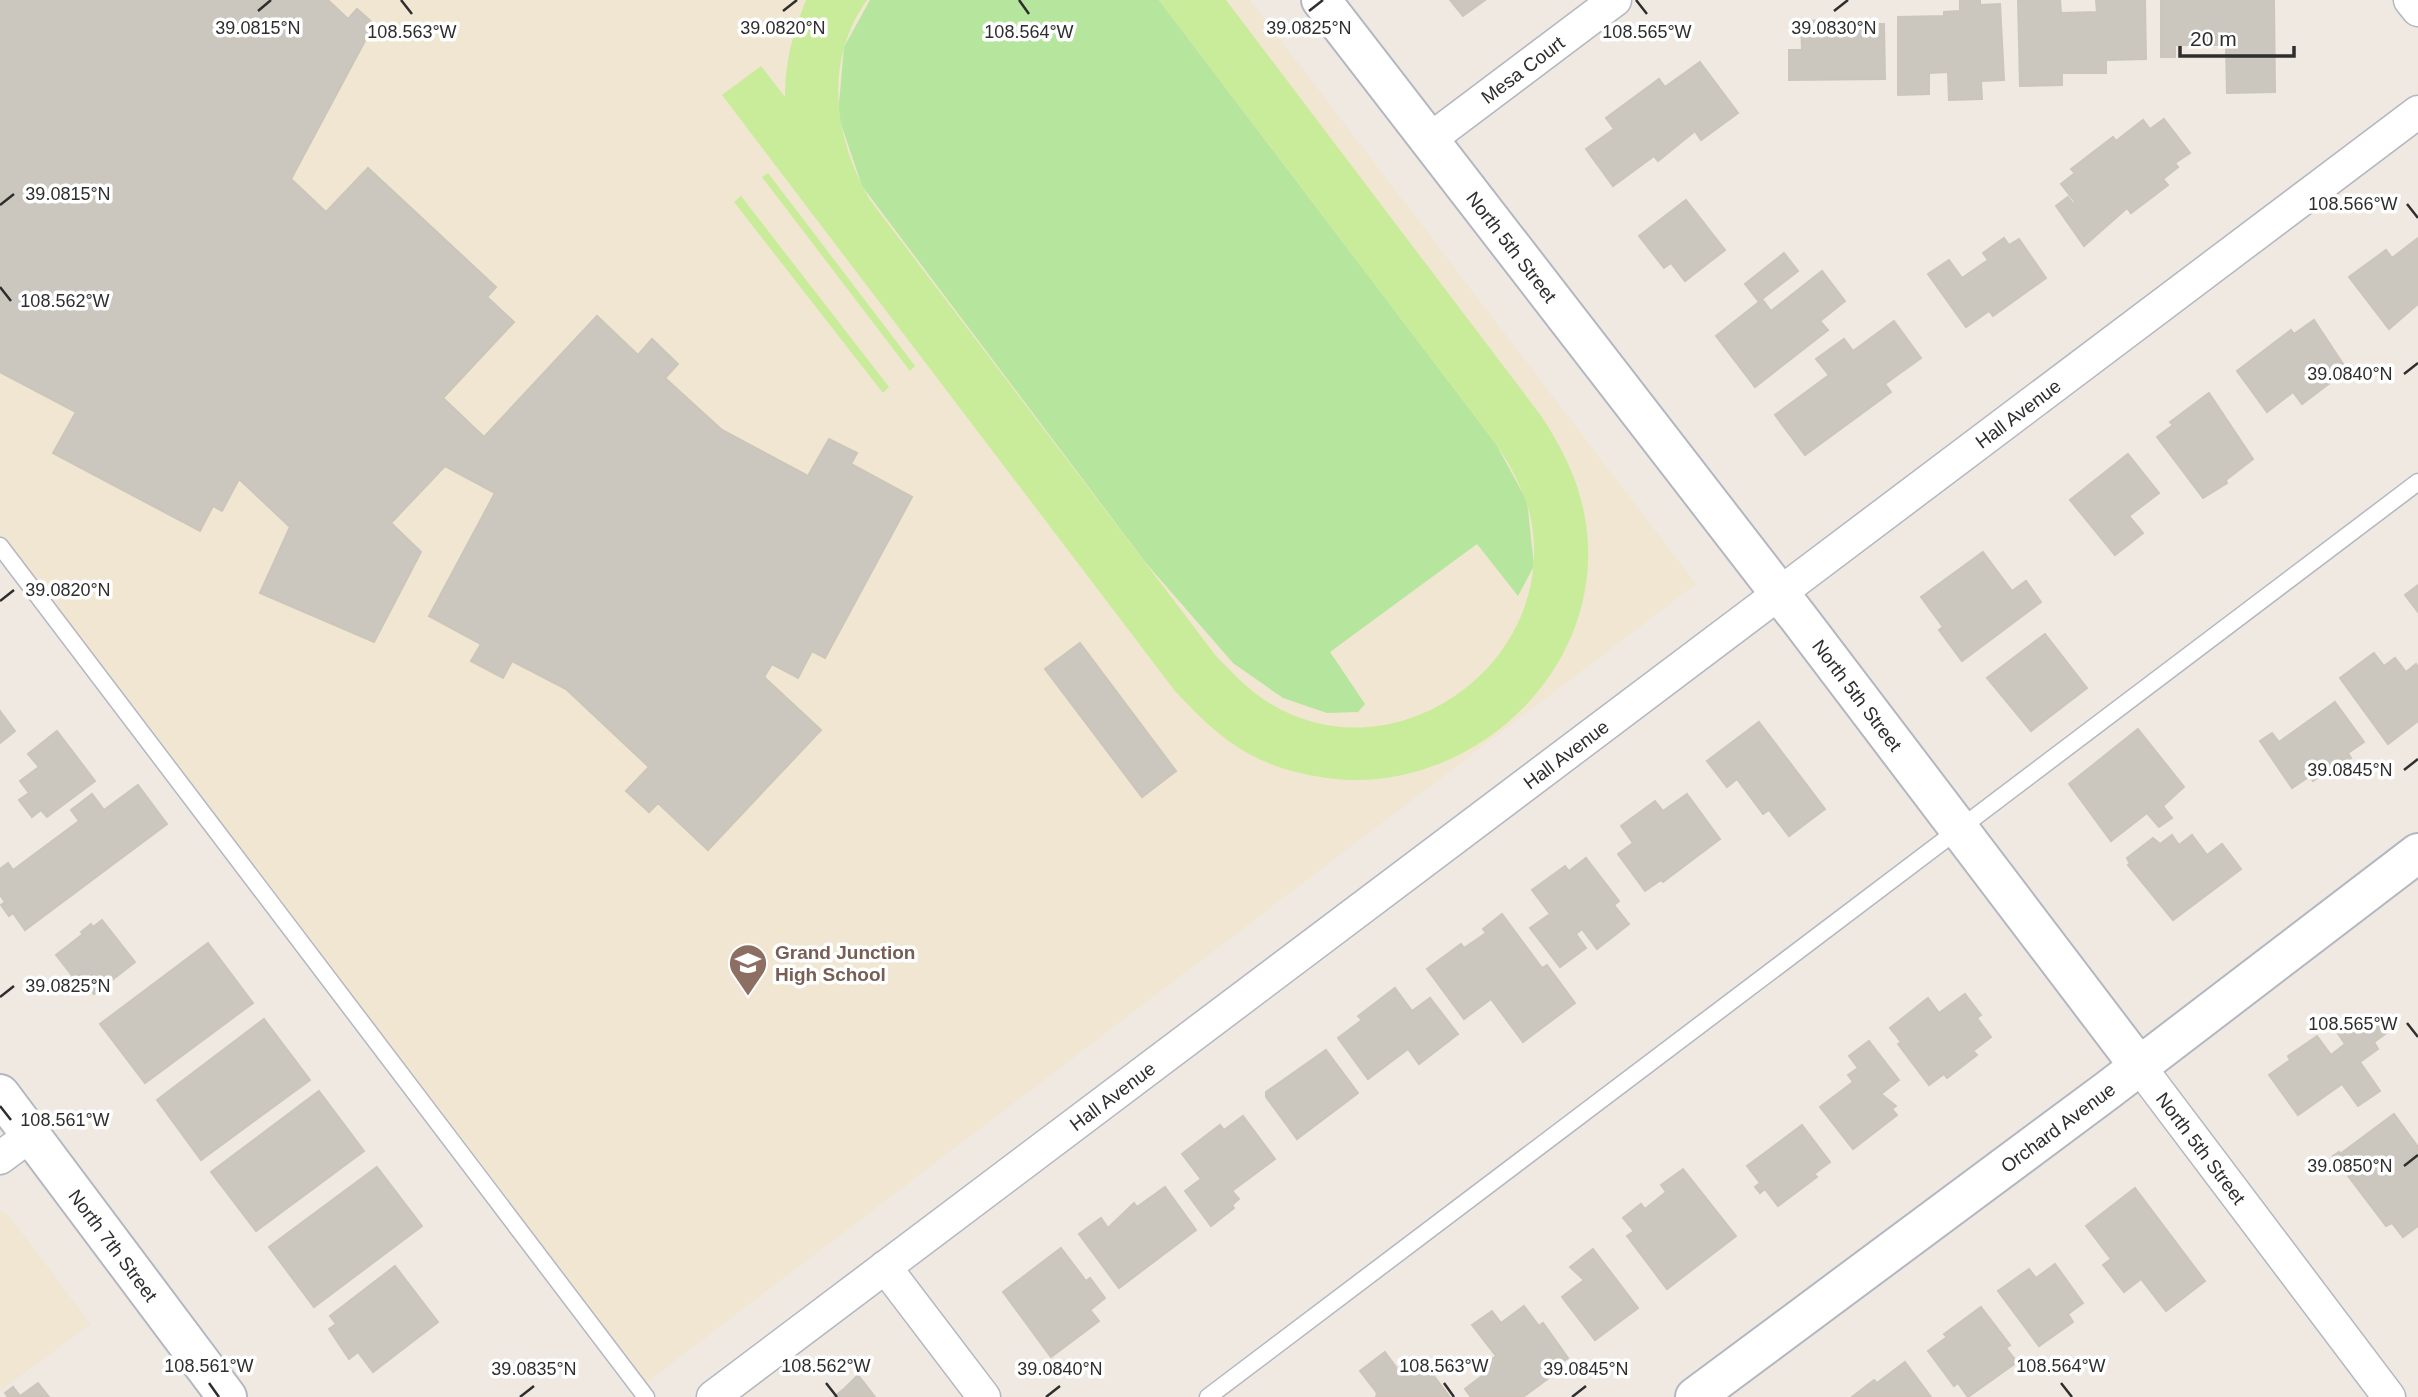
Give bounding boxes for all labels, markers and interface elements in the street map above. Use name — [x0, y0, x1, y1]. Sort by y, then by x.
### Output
scale bar — [2180, 14, 2294, 58]
text: 39.0815°N — [215, 18, 301, 38]
text: 39.0820°N — [740, 18, 826, 38]
text: 39.0825°N — [1266, 18, 1352, 38]
text: 39.0830°N — [1791, 18, 1877, 38]
text: 108.563°W — [367, 22, 457, 42]
text: 108.564°W — [984, 22, 1074, 42]
text: 108.565°W — [1602, 22, 1692, 42]
text: 20 m — [2190, 27, 2237, 50]
street label: Mesa Court — [1477, 31, 1569, 108]
text: 39.0815°N — [25, 184, 111, 204]
street label: North 5th Street — [1462, 187, 1562, 307]
text: 108.566°W — [2308, 194, 2398, 214]
text: 108.562°W — [20, 291, 110, 311]
text: 39.0840°N — [2307, 364, 2393, 384]
street label: Hall Avenue — [1971, 375, 2065, 452]
text: 39.0820°N — [25, 580, 111, 600]
street label: North 5th Street — [1808, 635, 1907, 756]
street label: Hall Avenue — [1519, 715, 1613, 793]
text: 39.0845°N — [2307, 760, 2393, 780]
school or university icon: Grand Junction High School — [727, 942, 769, 997]
place label: Grand Junction High School — [775, 942, 915, 985]
text: 39.0825°N — [25, 976, 111, 996]
text: 108.565°W — [2308, 1014, 2398, 1034]
street label: Hall Avenue — [1066, 1057, 1159, 1135]
street label: Orchard Avenue — [1996, 1078, 2119, 1177]
street label: North 5th Street — [2152, 1088, 2250, 1209]
text: 108.561°W — [20, 1110, 110, 1130]
text: 39.0850°N — [2307, 1156, 2393, 1176]
street label: North 7th Street — [65, 1185, 162, 1306]
text: 108.561°W — [164, 1356, 254, 1376]
text: 108.562°W — [781, 1356, 871, 1376]
text: 108.563°W — [1399, 1356, 1489, 1376]
text: 108.564°W — [2016, 1356, 2106, 1376]
text: 39.0835°N — [491, 1359, 577, 1379]
text: 39.0840°N — [1017, 1359, 1103, 1379]
text: 39.0845°N — [1543, 1359, 1629, 1379]

